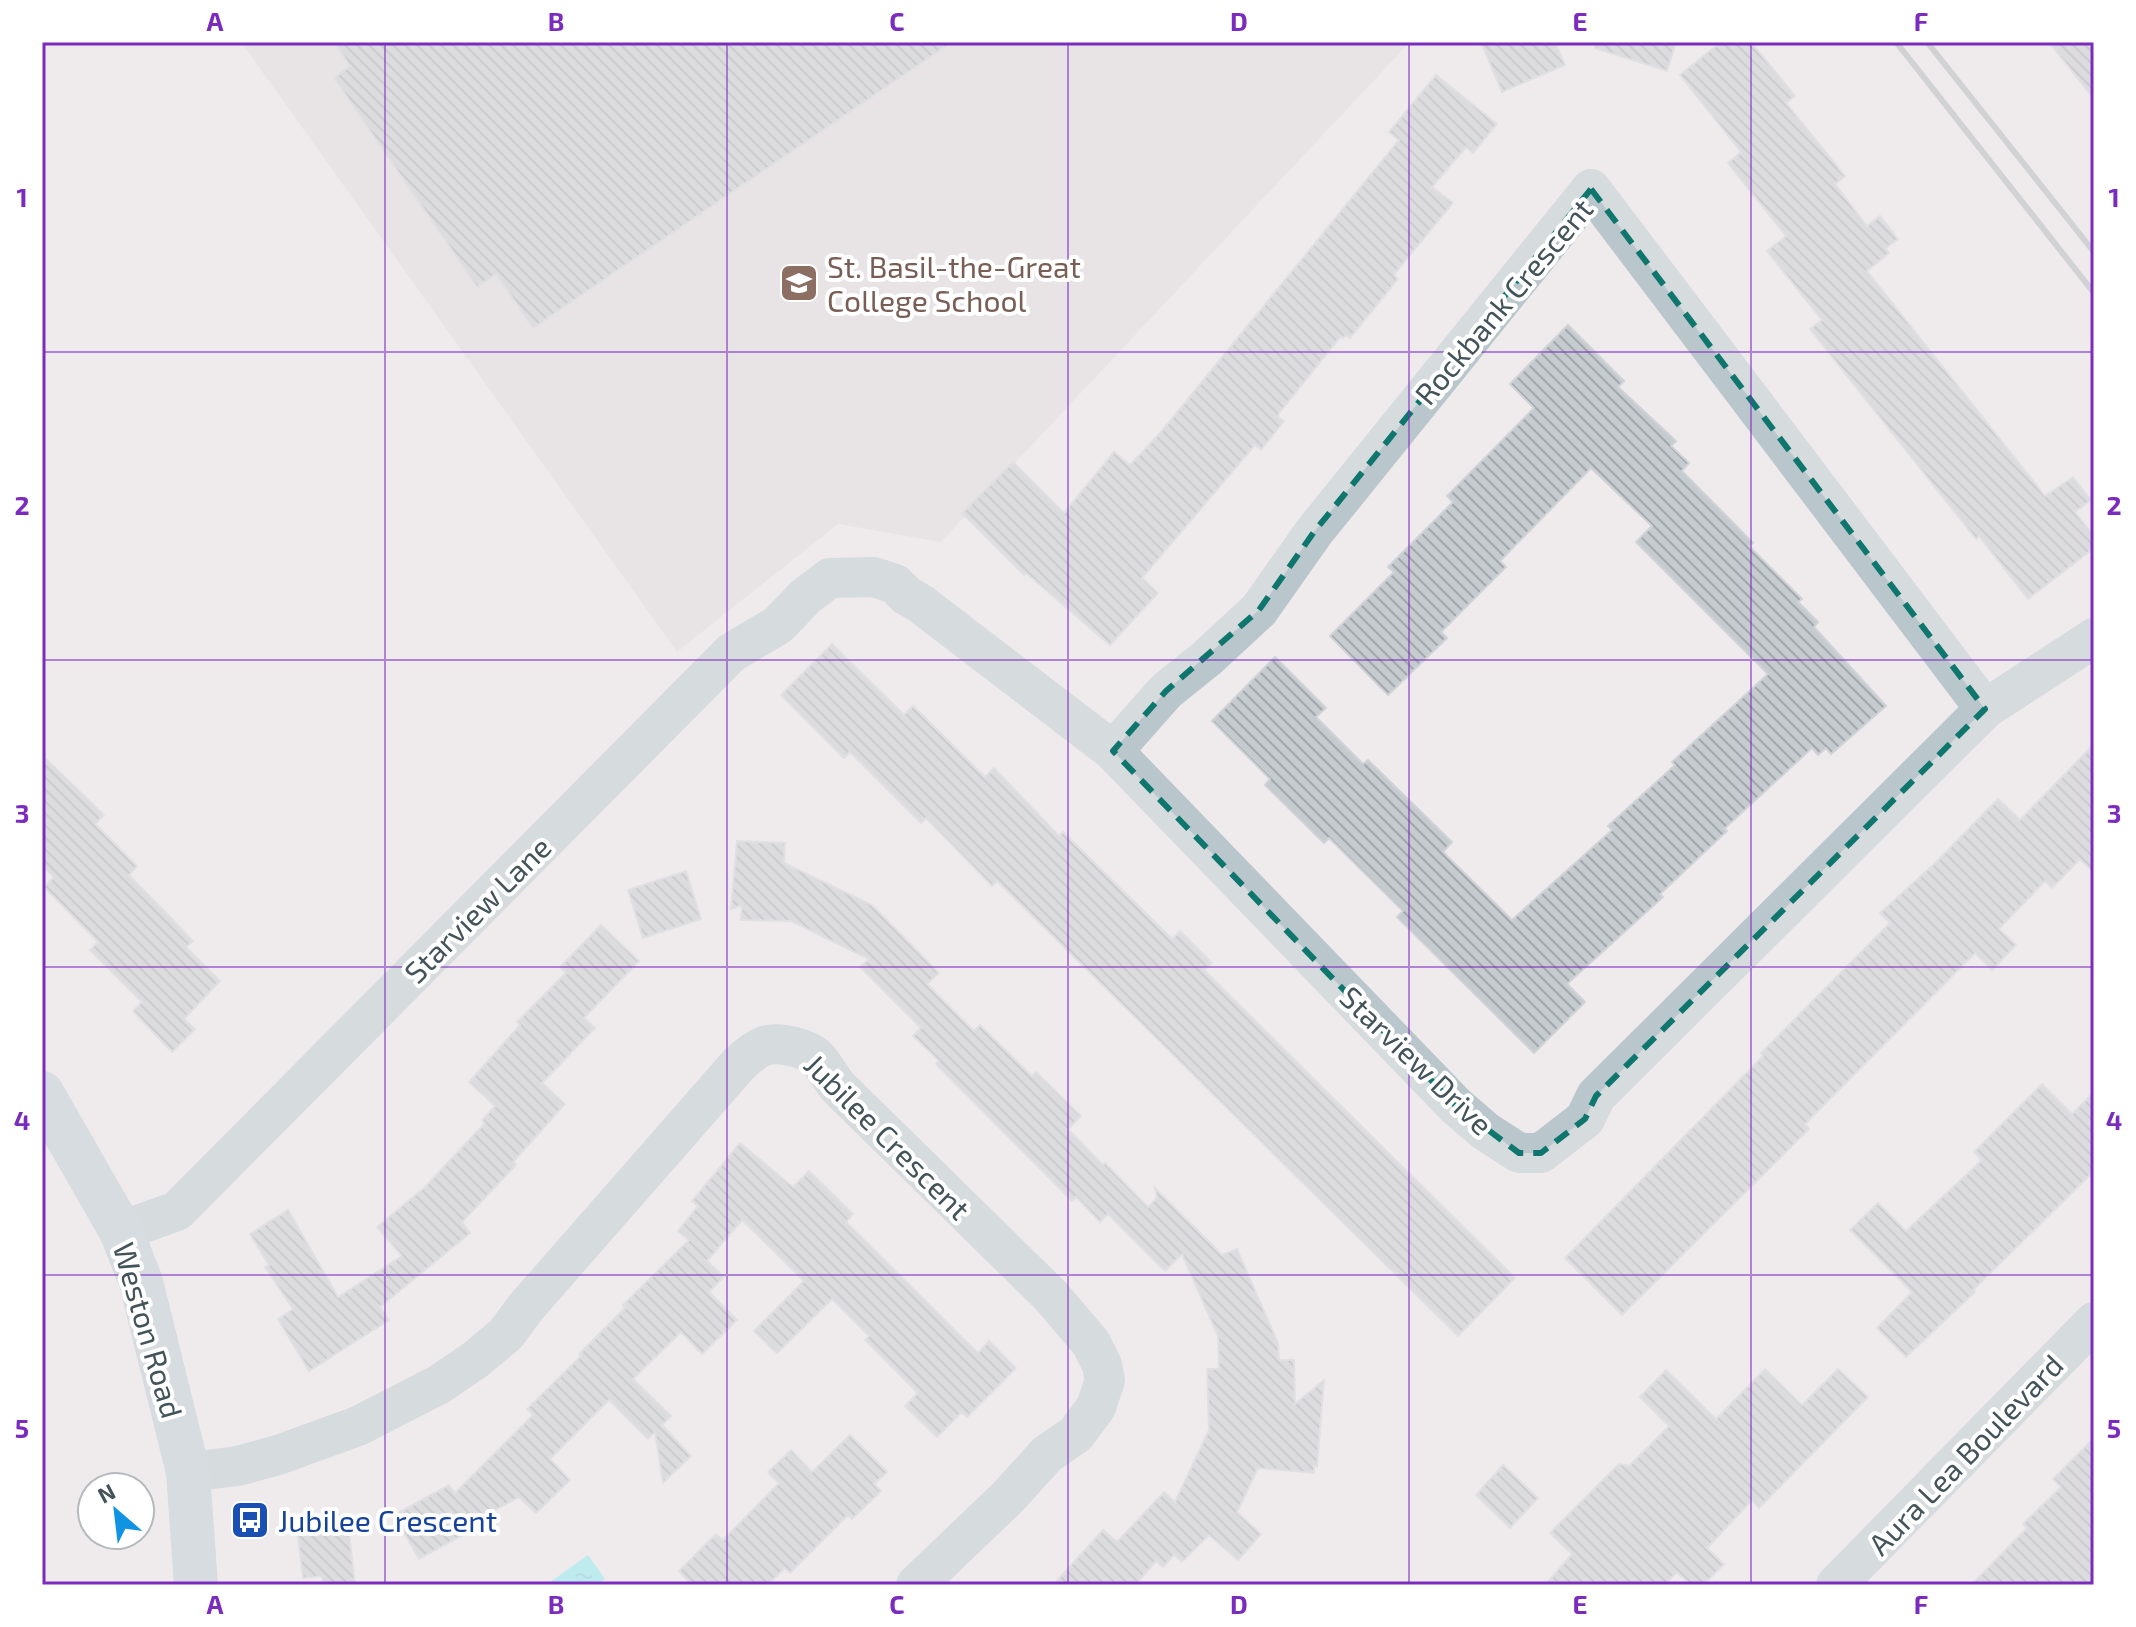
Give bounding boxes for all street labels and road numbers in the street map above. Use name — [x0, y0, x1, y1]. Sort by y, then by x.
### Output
street label: Rockbank Crescent — [1406, 191, 1600, 411]
street label: Starview Lane — [396, 828, 558, 990]
street label: Starview Drive — [1333, 978, 1501, 1142]
street label: Jubilee Crescent — [798, 1046, 978, 1226]
street label: Weston Road — [107, 1238, 191, 1422]
street label: Aura Lea Boulevard — [1860, 1346, 2070, 1562]

